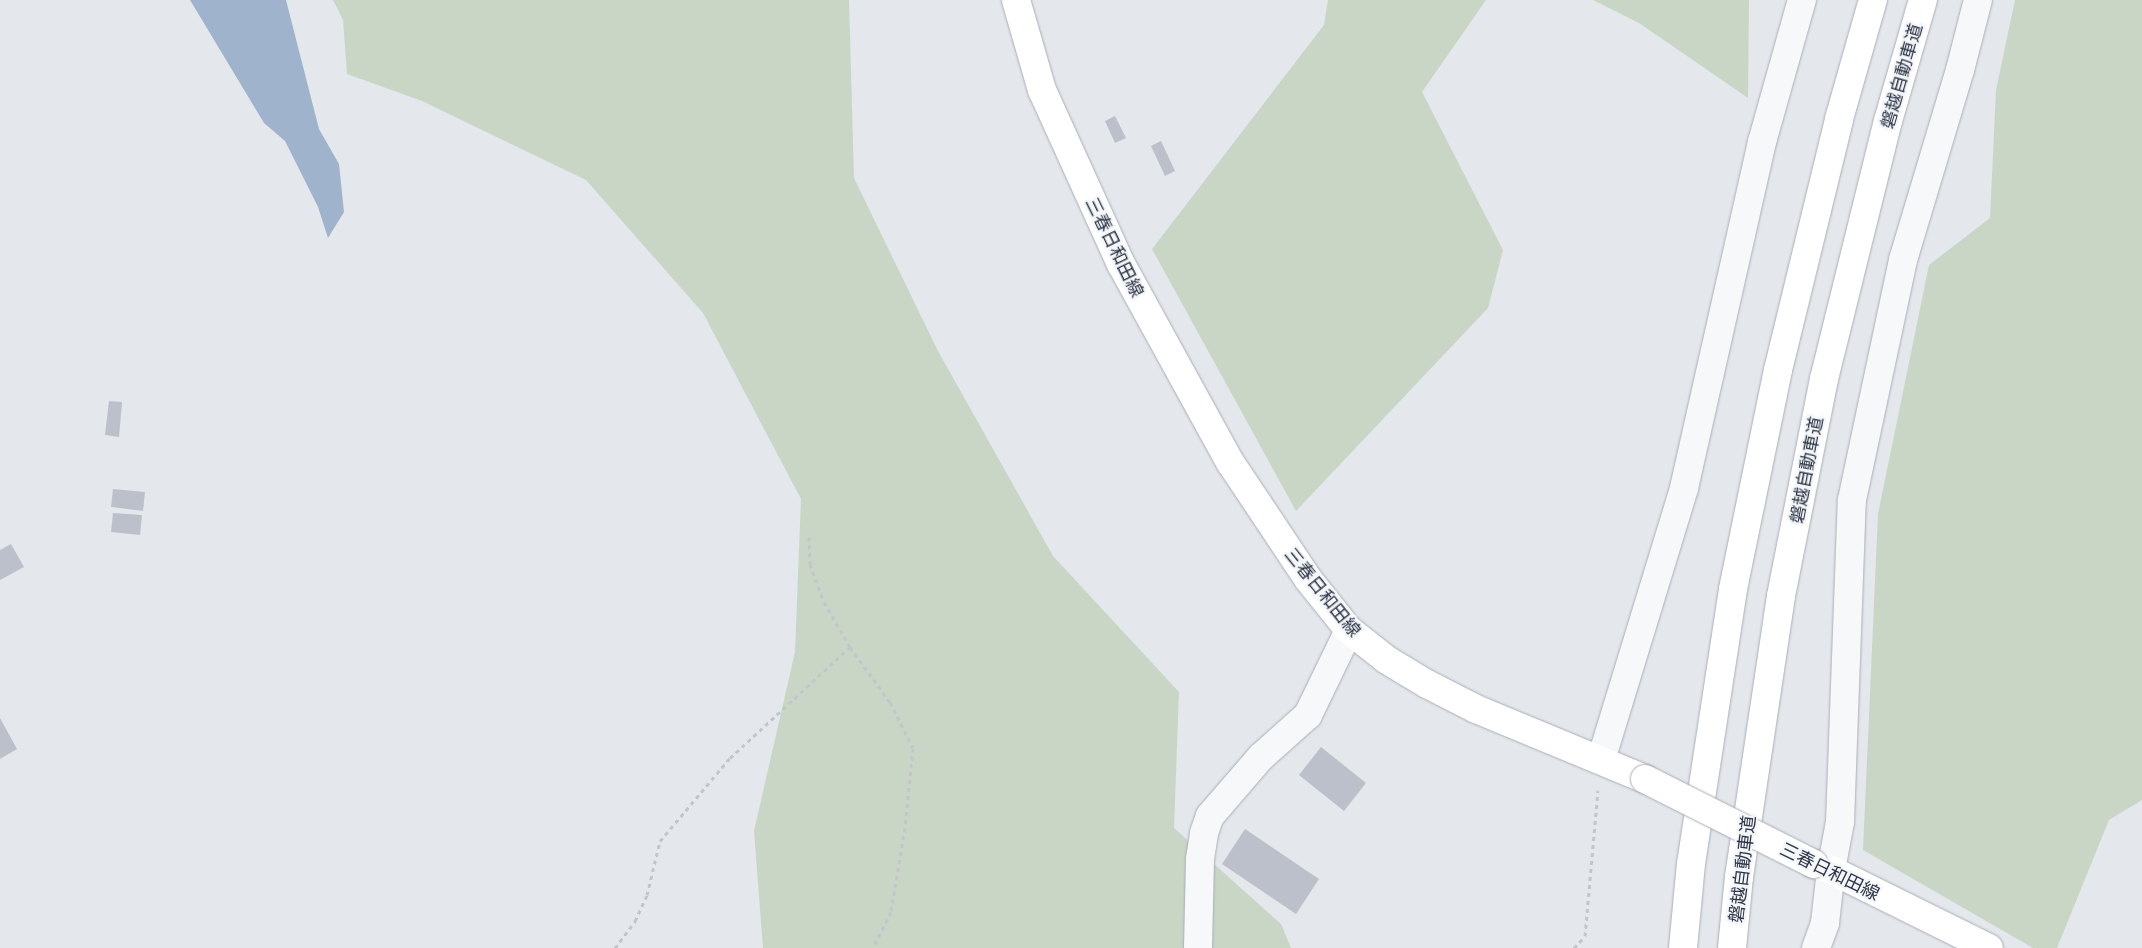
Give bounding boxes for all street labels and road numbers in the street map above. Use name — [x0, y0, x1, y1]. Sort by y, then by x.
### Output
street label: 磐越自動車道 — [1876, 21, 1926, 131]
street label: 三春日和田線 — [1082, 194, 1148, 300]
street label: 磐越自動車道 — [1785, 415, 1827, 525]
street label: 三春日和田線 — [1281, 543, 1365, 641]
street label: 磐越自動車道 — [1725, 814, 1759, 924]
street label: 三春日和田線 — [1777, 838, 1883, 904]

